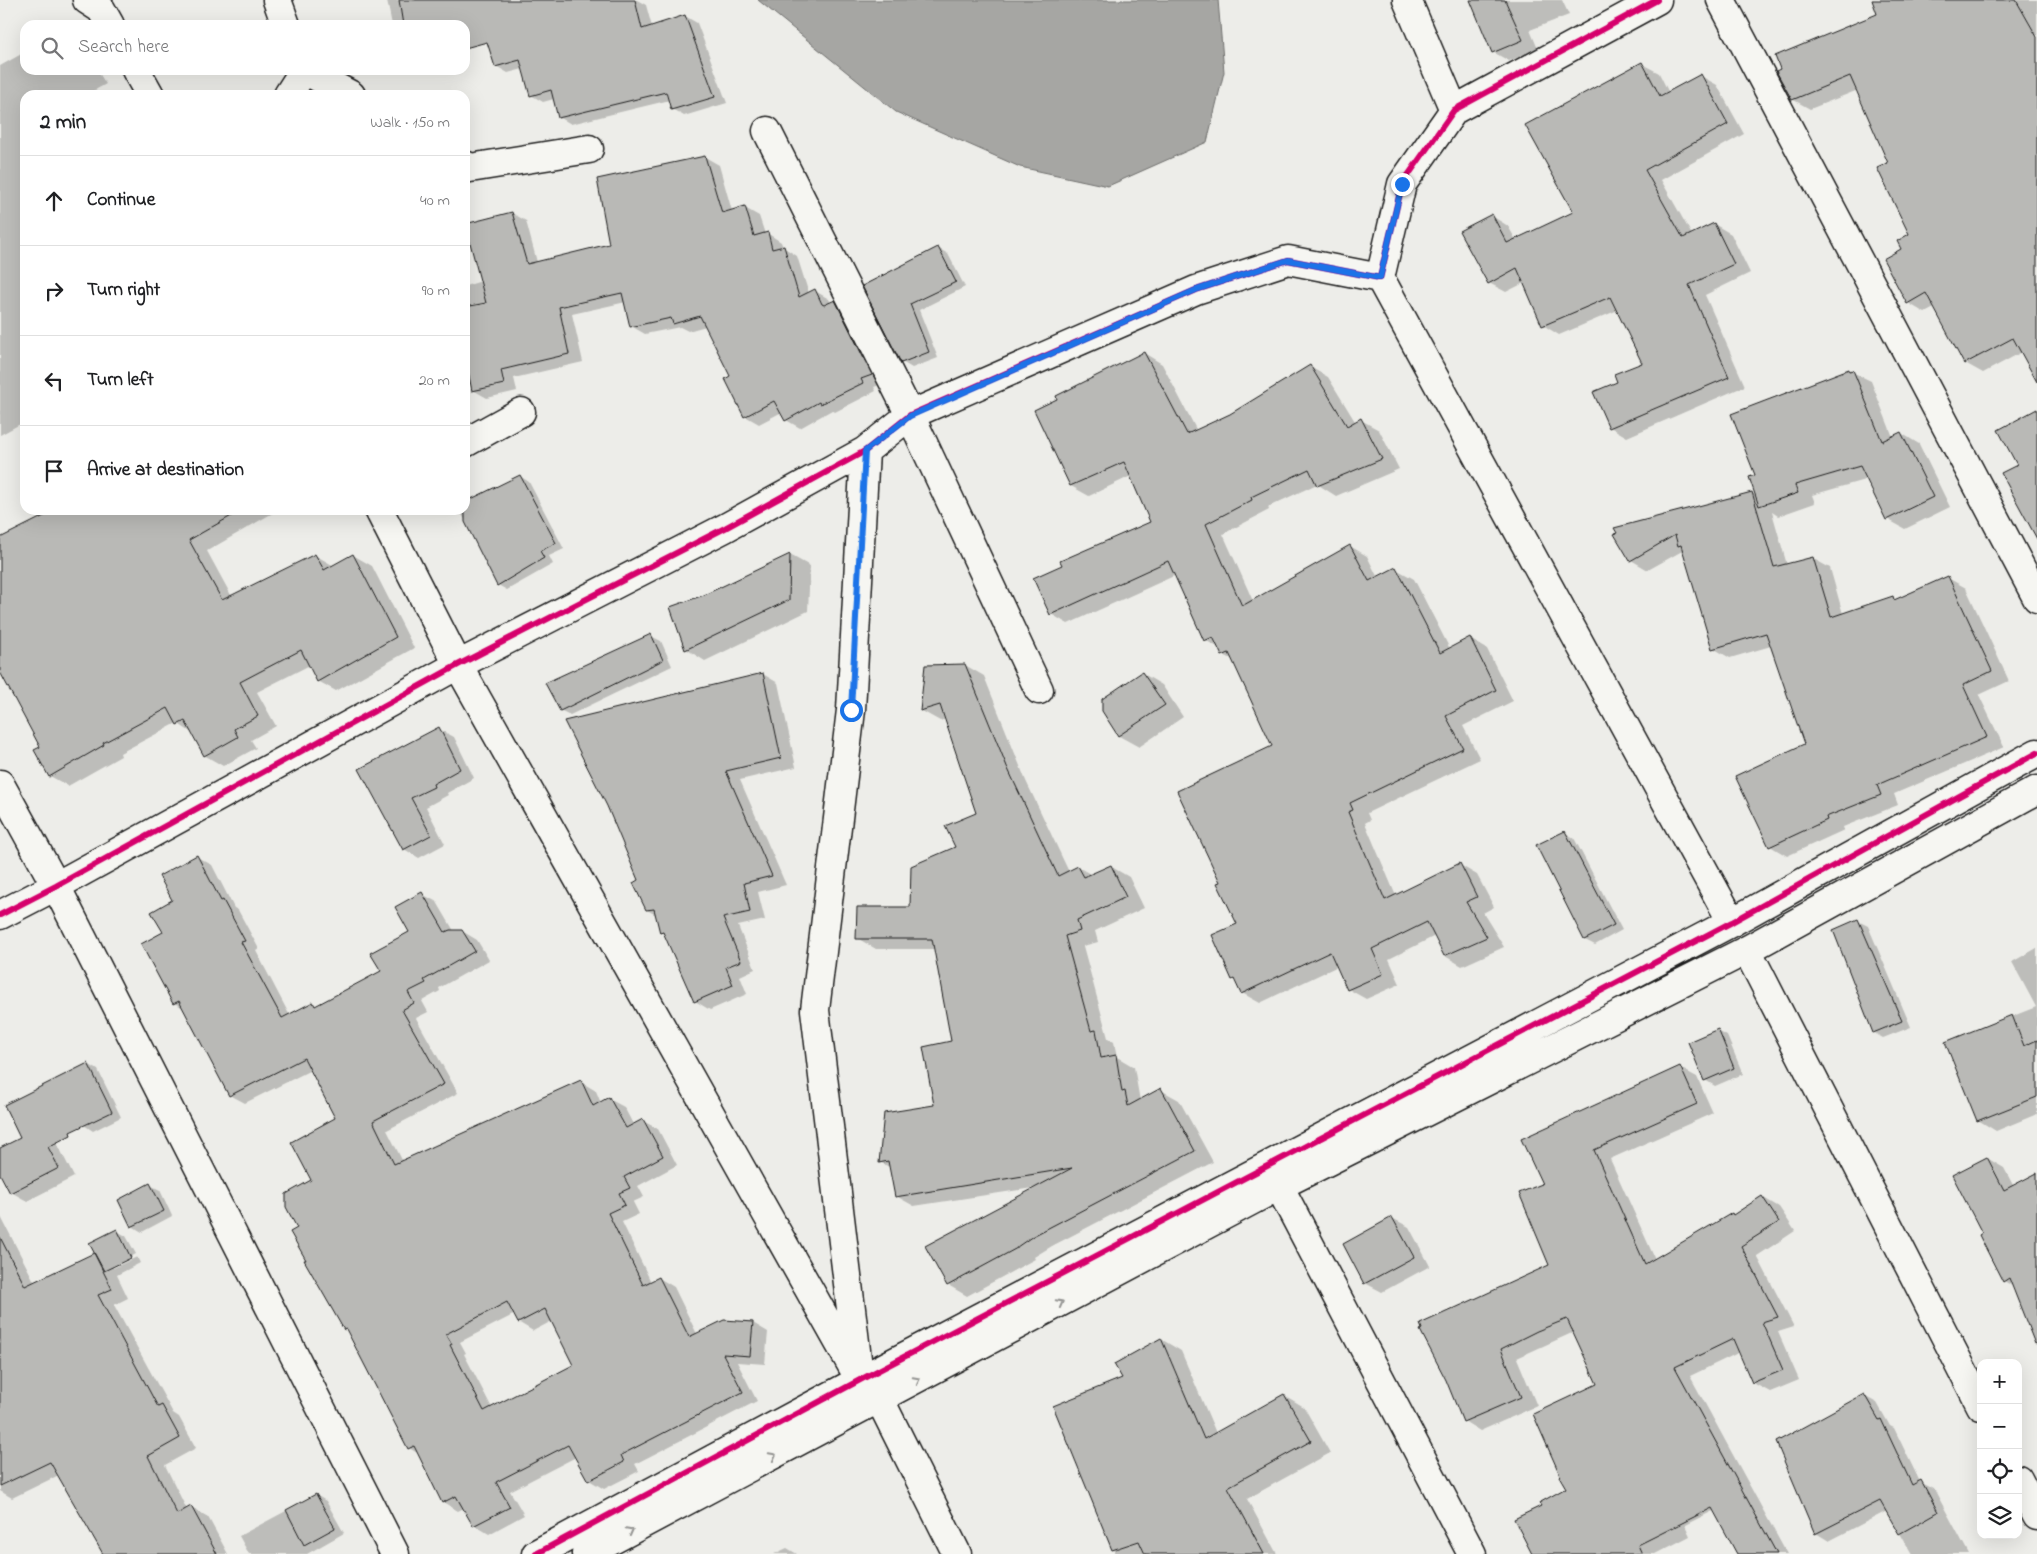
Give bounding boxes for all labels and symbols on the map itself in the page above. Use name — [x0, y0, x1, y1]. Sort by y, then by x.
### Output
route end — [1391, 173, 1414, 196]
route start — [840, 699, 863, 722]
one-way arrow — [1055, 1299, 1064, 1309]
one-way arrow — [912, 1376, 921, 1386]
one-way arrow — [768, 1452, 777, 1462]
one-way arrow — [624, 1527, 633, 1537]

